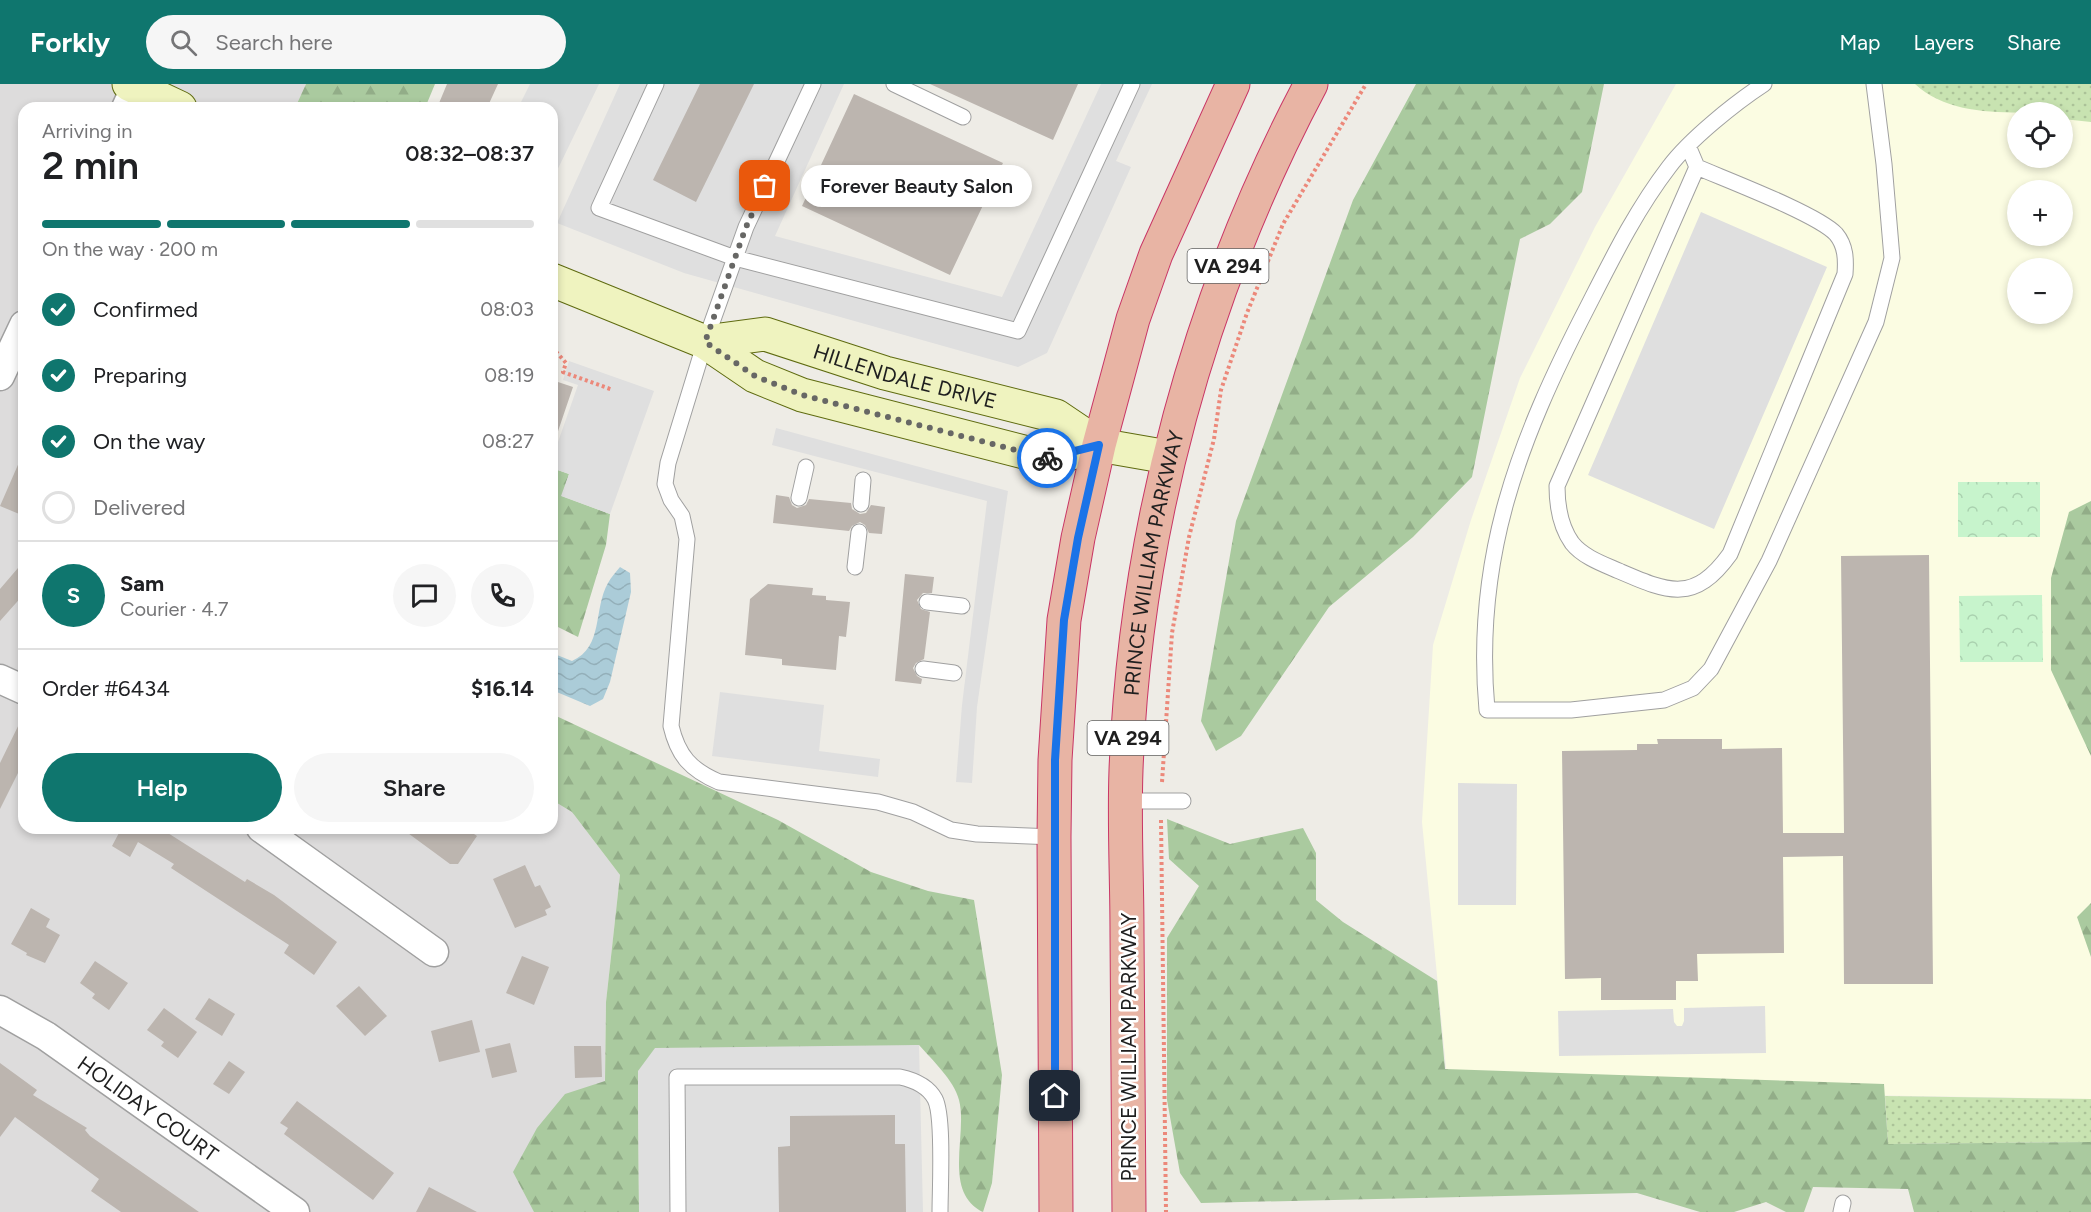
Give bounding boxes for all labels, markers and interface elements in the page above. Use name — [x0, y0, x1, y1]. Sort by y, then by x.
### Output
search box — [146, 15, 566, 69]
text: Forkly — [30, 25, 110, 59]
icon: search — [167, 26, 200, 59]
text: Search here — [215, 29, 333, 56]
text: Map — [1840, 30, 1880, 55]
text: Layers — [1913, 30, 1974, 55]
text: Share — [2007, 30, 2061, 55]
map controls — [2007, 102, 2073, 324]
button: locate — [2007, 102, 2073, 168]
text: Arriving in — [42, 119, 132, 143]
text: 08:32–08:37 — [405, 140, 534, 167]
text: 2 min — [42, 142, 139, 189]
pin — [739, 160, 790, 211]
callout: Forever Beauty Salon — [801, 165, 1032, 207]
icon: bag — [748, 169, 781, 202]
text: Forever Beauty Salon — [820, 174, 1013, 198]
button: + — [2007, 180, 2073, 246]
text: On the way · 200 m — [42, 237, 218, 261]
road number: VA 294 — [1188, 249, 1268, 283]
button: − — [2007, 258, 2073, 324]
icon: check — [42, 293, 75, 326]
text: Confirmed — [93, 296, 198, 323]
text: 08:03 — [480, 297, 534, 321]
street label: HILLENDALE DRIVE — [810, 338, 1000, 413]
icon: check — [42, 359, 75, 392]
text: Preparing — [93, 362, 187, 389]
text: 08:19 — [484, 363, 534, 387]
icon: check — [42, 425, 75, 458]
street label: PRINCE WILLIAM PARKWAY — [1118, 427, 1188, 697]
text: On the way — [93, 428, 205, 455]
courier — [1017, 428, 1077, 488]
text: 08:27 — [482, 429, 534, 453]
icon: bike — [1031, 442, 1064, 475]
text: Delivered — [93, 494, 186, 521]
button: chat — [393, 564, 456, 627]
button: phone — [471, 564, 534, 627]
text: Sam — [120, 570, 164, 597]
text: S — [67, 582, 80, 609]
text: Courier · 4.7 — [120, 597, 229, 621]
text: Order #6434 — [42, 675, 170, 702]
text: $16.14 — [471, 675, 534, 702]
road number: VA 294 — [1088, 721, 1168, 755]
button: Help — [42, 753, 282, 822]
button: Share — [294, 753, 534, 822]
street label: PRINCE WILLIAM PARKWAY — [1116, 912, 1141, 1182]
street label: HOLIDAY COURT — [73, 1050, 224, 1167]
pin — [1029, 1070, 1080, 1121]
icon: home — [1038, 1079, 1071, 1112]

